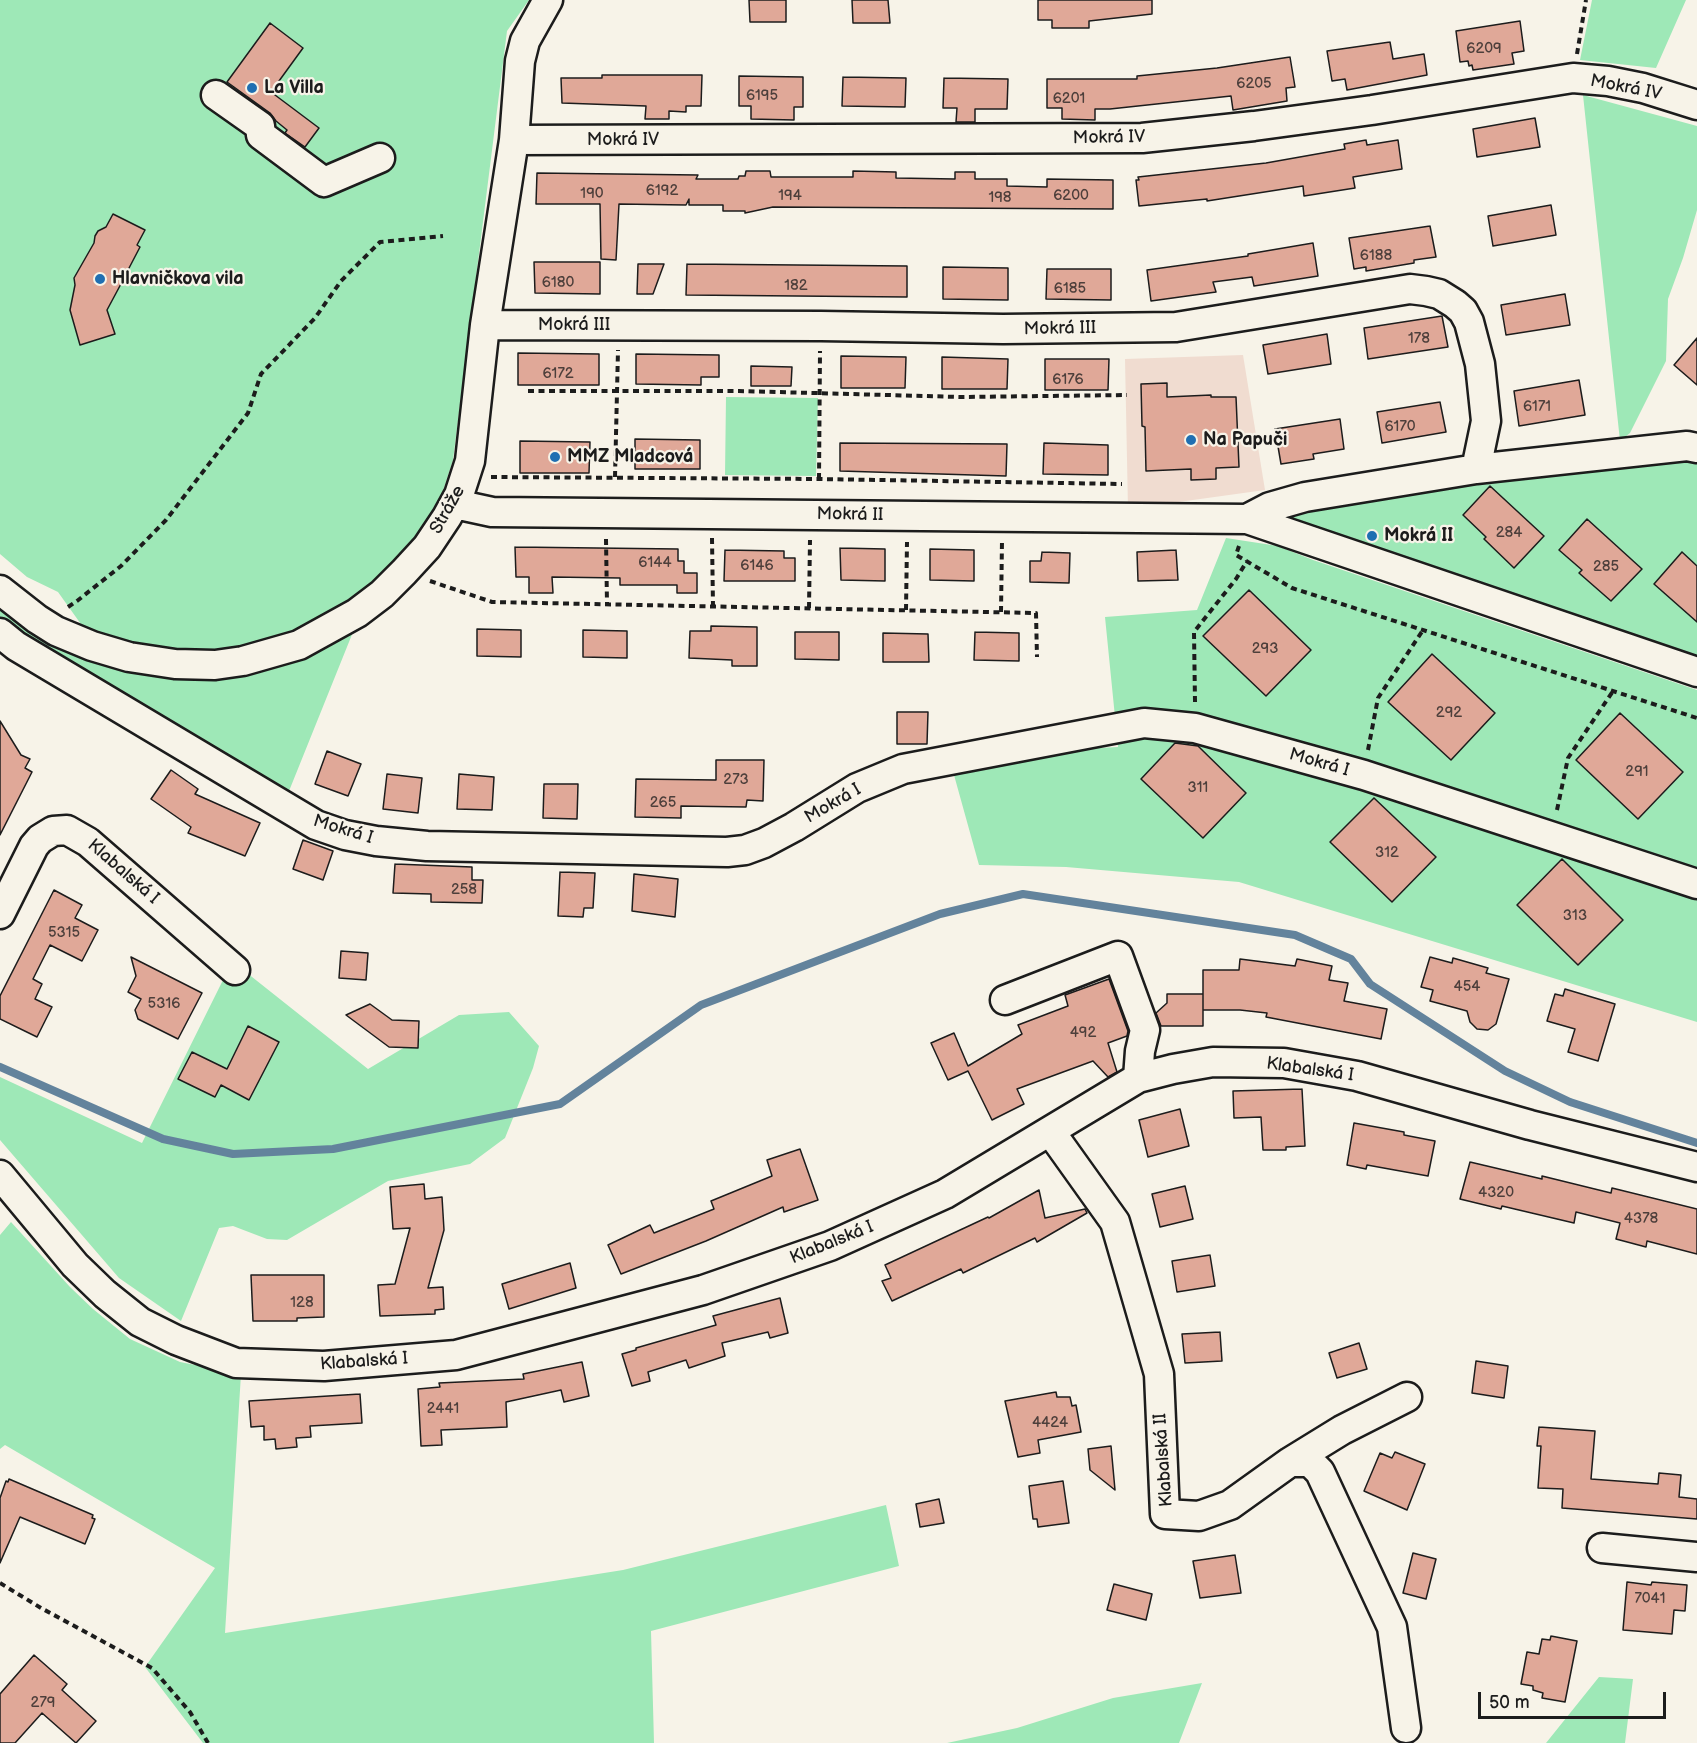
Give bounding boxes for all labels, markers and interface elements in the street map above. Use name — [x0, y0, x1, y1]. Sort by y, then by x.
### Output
house number: 6209 — [1466, 40, 1502, 58]
street label: Mokrá IV — [1588, 70, 1664, 106]
house number: 6205 — [1236, 75, 1272, 93]
place label: La Villa — [264, 77, 324, 99]
marker: La Villa — [245, 81, 259, 95]
house number: 6195 — [746, 87, 778, 105]
house number: 6201 — [1053, 90, 1085, 108]
street label: Mokrá IV — [1073, 127, 1145, 149]
street label: Mokrá IV — [587, 129, 659, 151]
house number: 6192 — [646, 182, 678, 200]
house number: 190 — [580, 185, 604, 203]
house number: 194 — [778, 187, 802, 205]
house number: 6200 — [1053, 187, 1089, 205]
house number: 198 — [988, 189, 1012, 207]
house number: 6188 — [1360, 247, 1392, 265]
place label: Hlavničkova vila — [112, 268, 244, 290]
marker: Hlavničkova vila — [93, 272, 107, 286]
house number: 6180 — [542, 274, 574, 292]
house number: 182 — [784, 277, 808, 295]
house number: 6185 — [1054, 280, 1086, 298]
street label: Mokrá III — [538, 314, 610, 336]
street label: Mokrá III — [1024, 318, 1096, 340]
house number: 178 — [1408, 330, 1430, 348]
house number: 6172 — [542, 365, 574, 383]
house number: 6176 — [1052, 371, 1084, 389]
house number: 6171 — [1523, 398, 1551, 416]
house number: 6170 — [1384, 418, 1416, 436]
place label: Na Papuči — [1203, 429, 1287, 451]
marker: Na Papuči — [1184, 433, 1198, 447]
place label: MMZ Mladcová — [567, 446, 693, 468]
marker: MMZ Mladcová — [548, 450, 562, 464]
street label: Stráže — [426, 482, 470, 538]
street label: Mokrá II — [816, 504, 884, 526]
house number: 284 — [1496, 524, 1522, 542]
place label: Mokrá II — [1384, 525, 1453, 547]
marker: Mokrá II — [1365, 529, 1379, 543]
house number: 6144 — [638, 554, 672, 572]
house number: 6146 — [740, 557, 774, 575]
house number: 285 — [1593, 558, 1619, 576]
house number: 293 — [1252, 640, 1278, 658]
house number: 292 — [1436, 704, 1462, 722]
street label: Mokrá I — [1287, 744, 1351, 782]
house number: 291 — [1625, 763, 1649, 781]
house number: 273 — [723, 771, 749, 789]
street label: Mokrá I — [801, 779, 865, 829]
house number: 311 — [1188, 779, 1208, 797]
house number: 265 — [650, 794, 676, 812]
street label: Mokrá I — [311, 811, 375, 849]
street label: Klabalská I — [83, 835, 163, 909]
house number: 312 — [1375, 844, 1399, 862]
house number: 258 — [451, 881, 477, 899]
house number: 313 — [1563, 907, 1587, 925]
house number: 5315 — [48, 924, 80, 942]
house number: 454 — [1454, 978, 1480, 996]
house number: 5316 — [148, 995, 180, 1013]
house number: 492 — [1070, 1024, 1096, 1042]
street label: Klabalská I — [1265, 1053, 1355, 1087]
house number: 4320 — [1478, 1184, 1514, 1202]
house number: 4378 — [1624, 1210, 1658, 1228]
street label: Klabalská I — [787, 1216, 877, 1270]
house number: 128 — [290, 1294, 314, 1312]
street label: Klabalská I — [319, 1348, 409, 1376]
house number: 2441 — [427, 1400, 459, 1418]
street label: Klabalská II — [1150, 1413, 1178, 1507]
house number: 4424 — [1032, 1414, 1068, 1432]
house number: 7041 — [1634, 1590, 1666, 1608]
scale bar — [1481, 1680, 1668, 1718]
text: 50 m — [1489, 1692, 1530, 1713]
house number: 279 — [31, 1694, 55, 1712]

